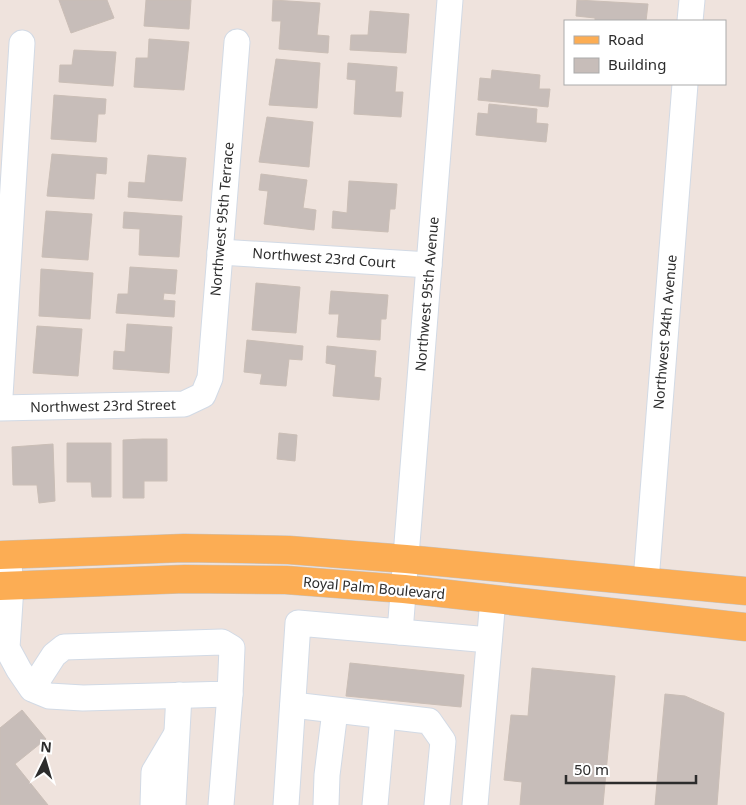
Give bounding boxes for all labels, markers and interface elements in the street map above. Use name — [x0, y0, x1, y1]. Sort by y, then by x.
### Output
legend — [564, 20, 726, 85]
text: Road — [608, 29, 644, 49]
text: Building — [608, 54, 666, 74]
street label: Northwest 95th Terrace — [205, 141, 238, 297]
street label: Northwest 95th Avenue — [410, 216, 443, 372]
street label: Northwest 23rd Court — [252, 243, 396, 272]
street label: Northwest 94th Avenue — [648, 254, 681, 410]
street label: Northwest 23rd Street — [30, 395, 176, 416]
street label: Royal Palm Boulevard — [302, 572, 446, 603]
north arrow — [20, 735, 70, 785]
text: N — [40, 737, 53, 757]
scale bar — [566, 752, 696, 784]
text: 50 m — [574, 759, 609, 779]

